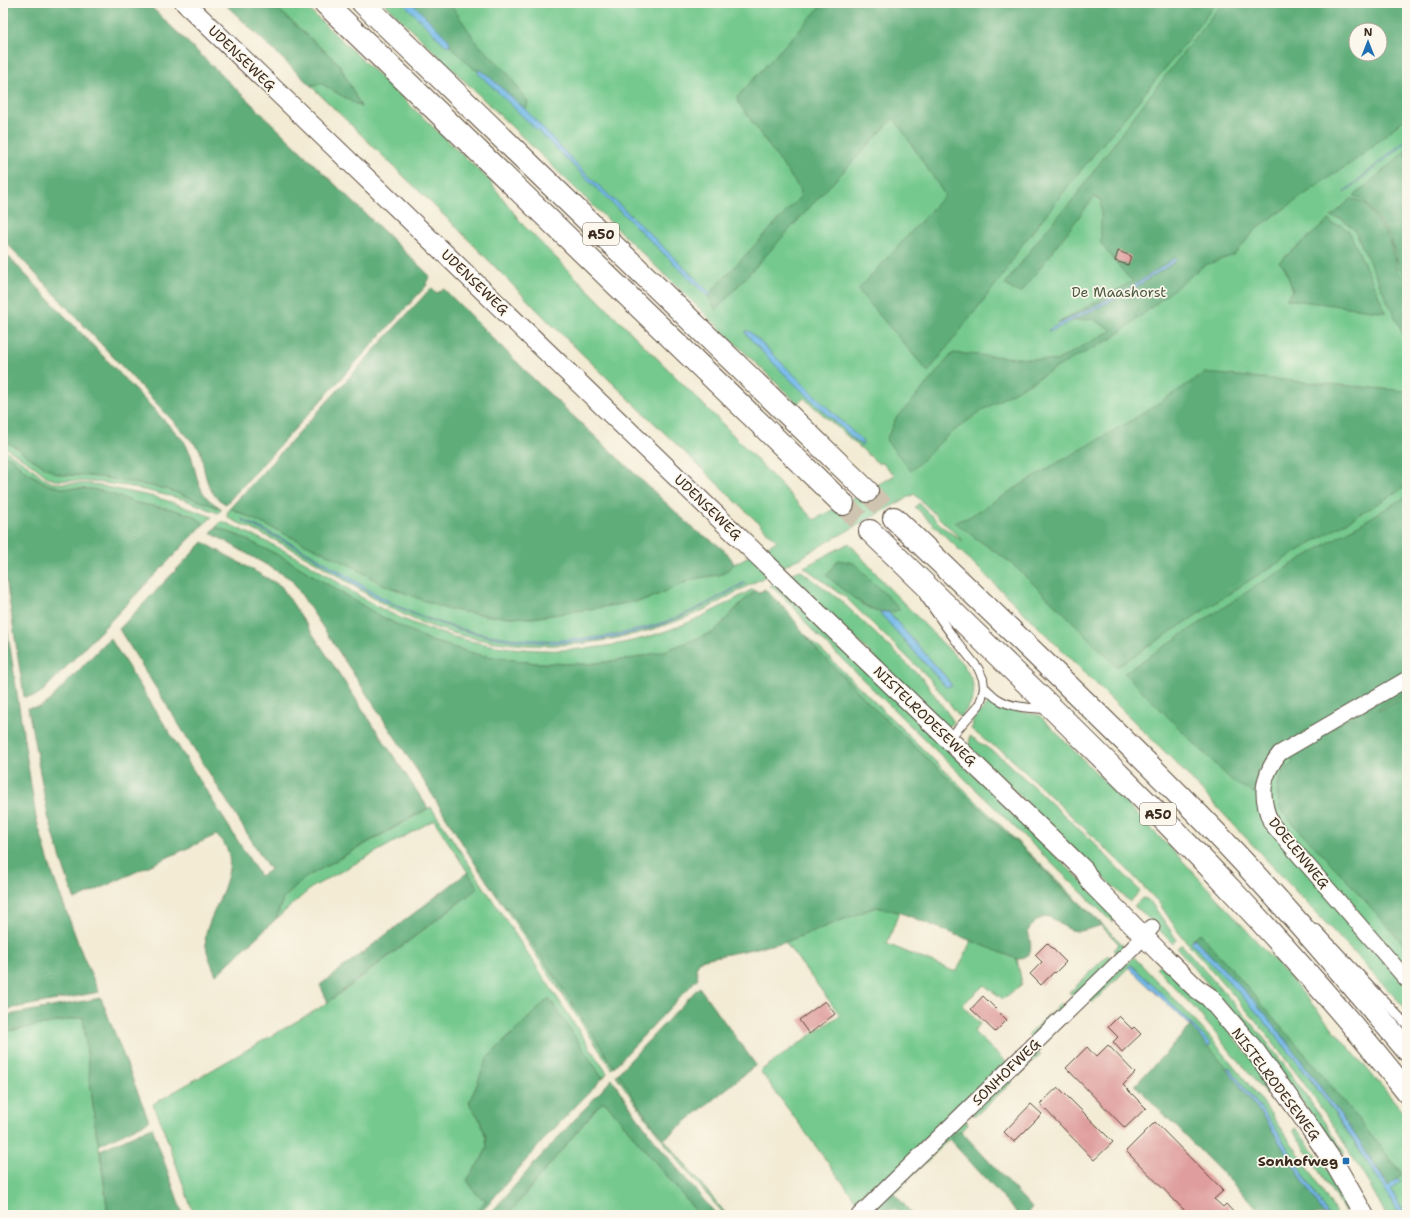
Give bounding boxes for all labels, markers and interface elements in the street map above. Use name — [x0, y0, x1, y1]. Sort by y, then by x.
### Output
street label: UDENSEWEG — [205, 21, 280, 95]
north arrow — [1348, 22, 1388, 62]
text: N — [1364, 25, 1373, 40]
road number: A50 — [583, 223, 619, 245]
street label: UDENSEWEG — [438, 245, 513, 319]
park label: De Maashorst — [1072, 283, 1166, 301]
street label: UDENSEWEG — [671, 470, 746, 544]
street label: NISTELRODESEWEG — [870, 662, 981, 770]
road number: A50 — [1140, 803, 1176, 825]
street label: DOELENWEG — [1265, 814, 1333, 893]
street label: NISTELRODESEWEG — [1228, 1024, 1324, 1144]
street label: SONHOFWEG — [968, 1034, 1044, 1109]
place label: Sonhofweg — [1258, 1152, 1338, 1170]
marker: Sonhofweg — [1341, 1156, 1351, 1166]

